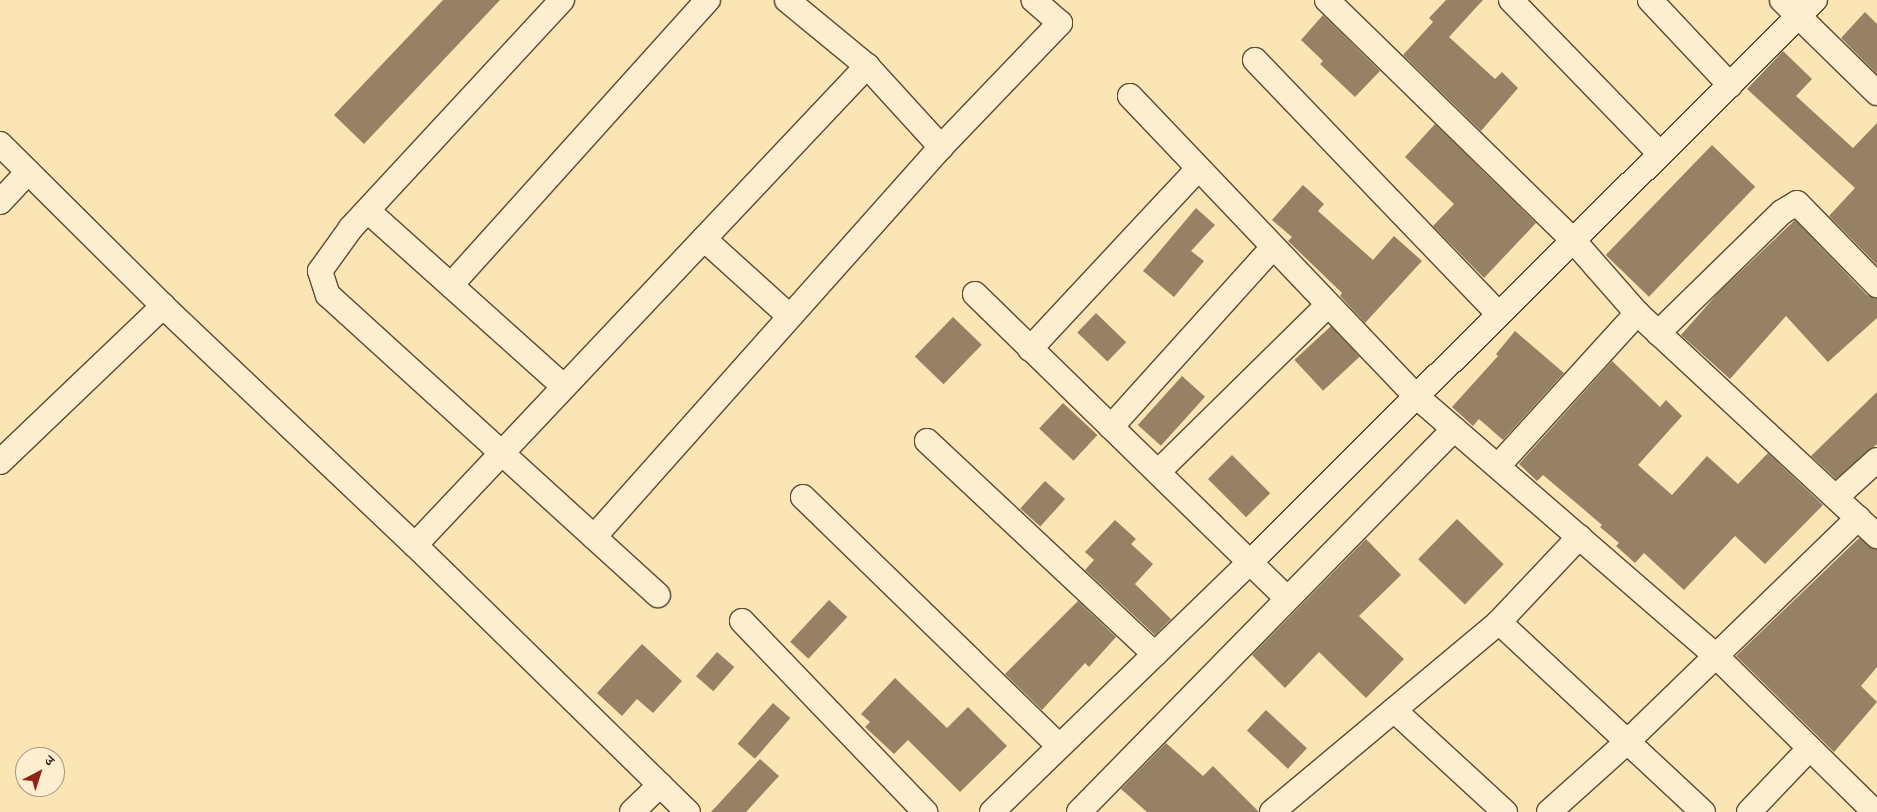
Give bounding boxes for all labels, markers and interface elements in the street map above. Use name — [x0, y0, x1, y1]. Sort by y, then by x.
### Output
north arrow — [15, 747, 65, 797]
text: उ — [40, 752, 58, 770]

